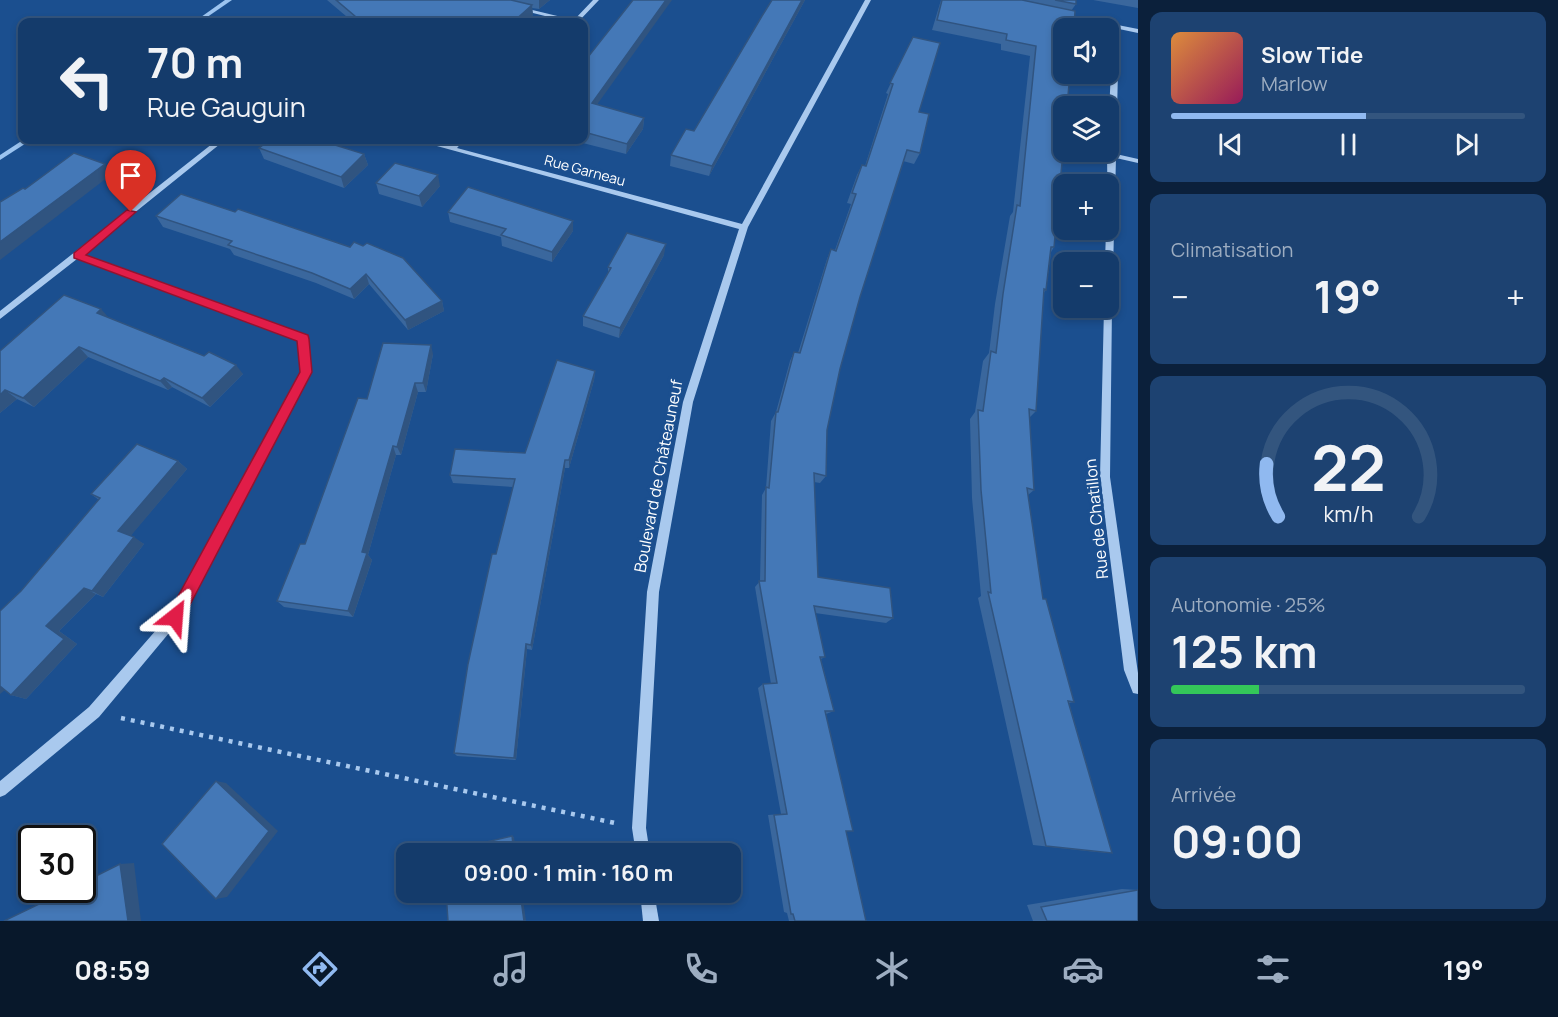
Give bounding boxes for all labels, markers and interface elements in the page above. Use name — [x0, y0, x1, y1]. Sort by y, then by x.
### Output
map controls — [1053, 18, 1119, 318]
button: sound — [1053, 18, 1119, 84]
text: 70 m — [147, 33, 243, 91]
text: Slow Tide — [1261, 40, 1363, 70]
icon: left — [48, 42, 126, 120]
text: Marlow — [1261, 70, 1328, 97]
text: Rue Gauguin — [147, 88, 306, 125]
button: layers — [1053, 96, 1119, 162]
icon: previous — [1214, 128, 1247, 161]
icon: pause — [1332, 128, 1365, 161]
icon: next — [1450, 128, 1483, 161]
pin — [105, 150, 156, 212]
street label: Rue Garneau — [542, 150, 628, 190]
icon: arrive — [114, 159, 147, 192]
button: + — [1053, 174, 1119, 240]
text: Climatisation — [1171, 236, 1293, 263]
button: − — [1053, 252, 1119, 318]
text: 19° — [1313, 265, 1381, 327]
text: − — [1171, 274, 1189, 319]
text: + — [1506, 274, 1525, 319]
street label: Boulevard de Châteauneuf — [629, 377, 688, 574]
text: 22 — [1311, 425, 1385, 511]
street label: Rue de Chatillon — [1079, 458, 1113, 580]
text: km/h — [1323, 500, 1373, 529]
position arrow — [143, 585, 207, 649]
text: Autonomie · 25% — [1171, 591, 1325, 618]
text: 125 km — [1171, 620, 1318, 682]
text: Arrivée — [1171, 781, 1236, 808]
text: 09:00 — [1171, 810, 1303, 872]
speed limit sign: 30 — [18, 825, 96, 903]
text: 09:00 · 1 min · 160 m — [464, 858, 673, 888]
icon: directions — [299, 948, 341, 990]
icon: music — [490, 948, 532, 990]
icon: phone — [680, 948, 722, 990]
icon: climate — [871, 948, 913, 990]
icon: car — [1062, 948, 1104, 990]
icon: filters — [1252, 948, 1294, 990]
text: 08:59 — [74, 951, 150, 988]
text: 19° — [1443, 951, 1484, 988]

